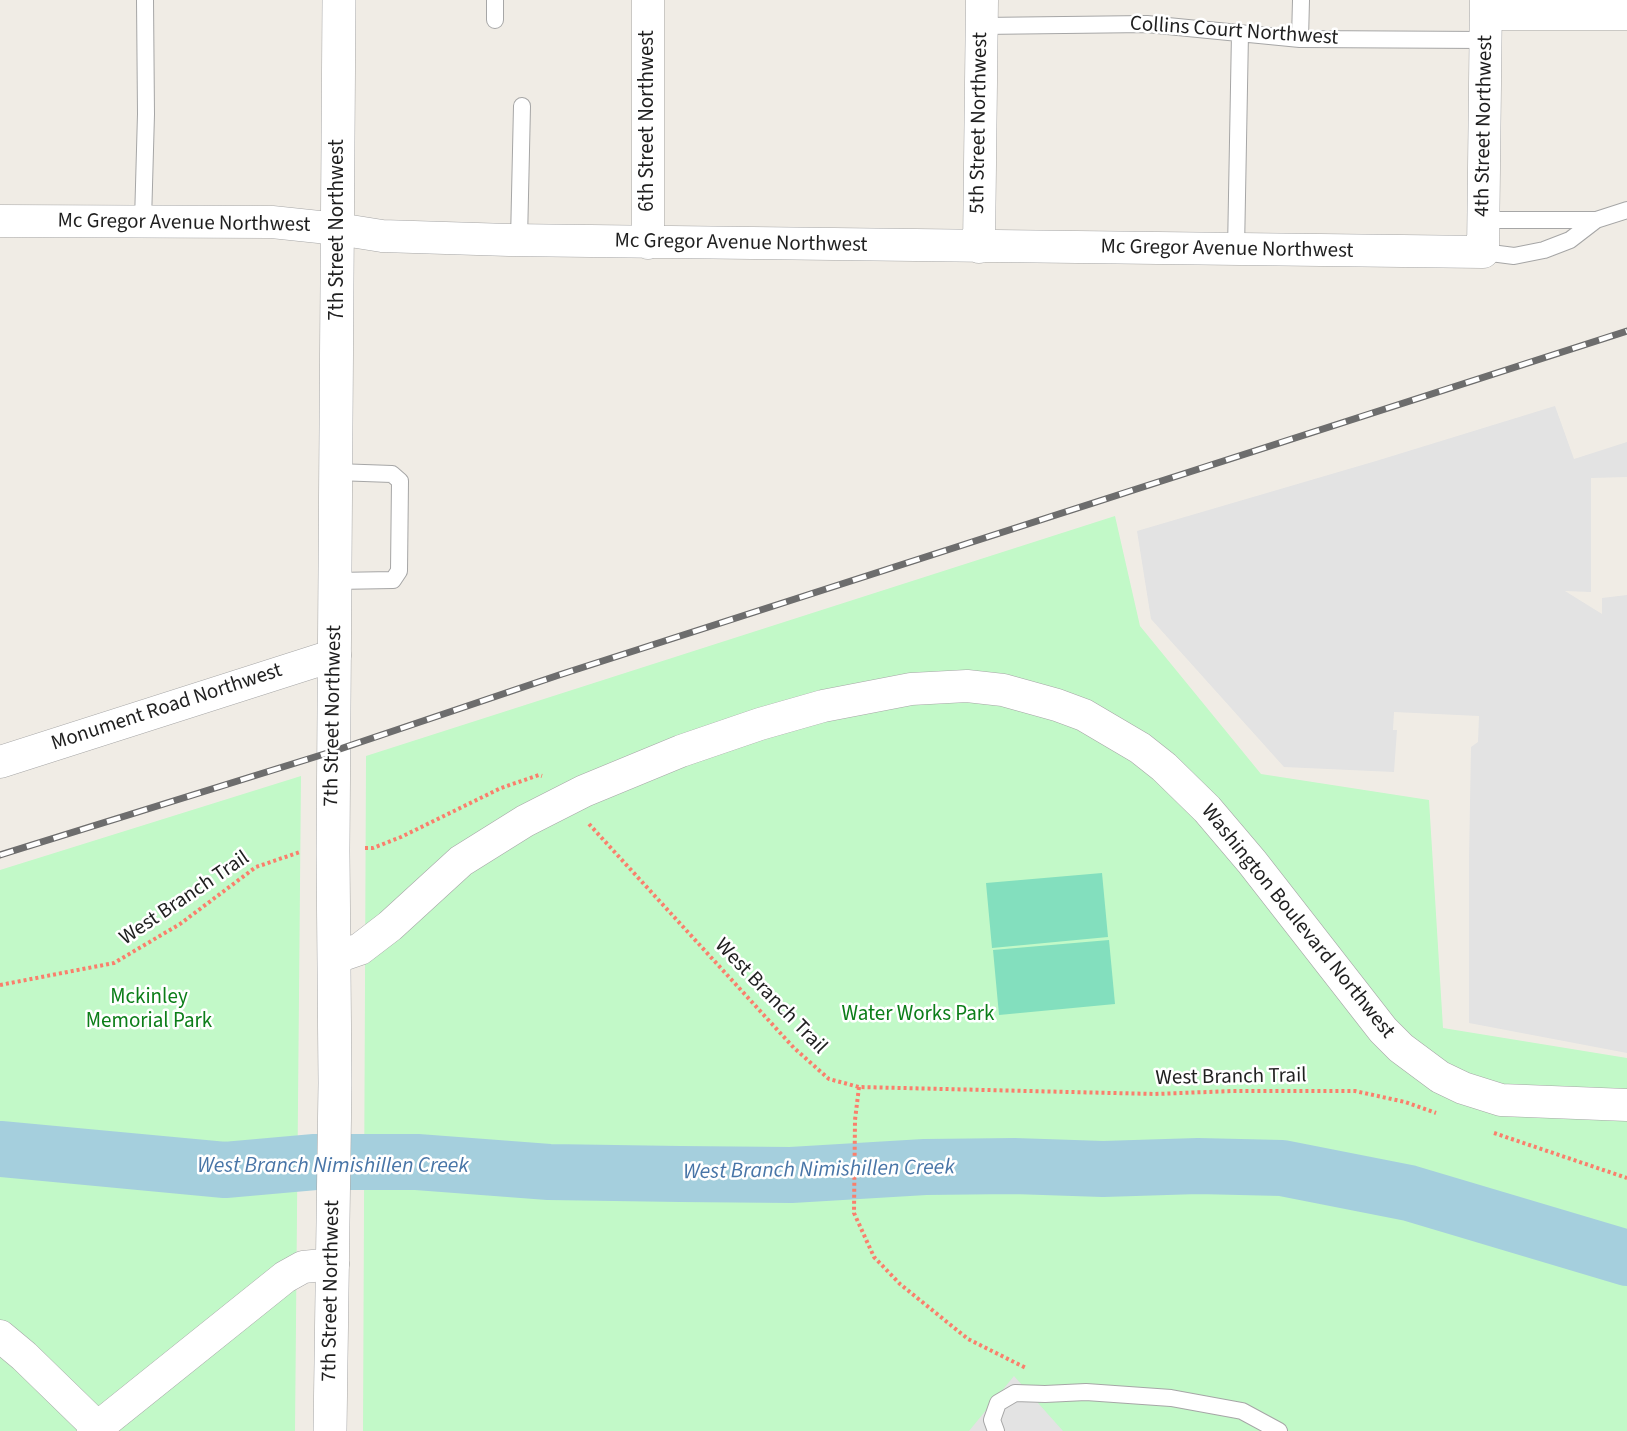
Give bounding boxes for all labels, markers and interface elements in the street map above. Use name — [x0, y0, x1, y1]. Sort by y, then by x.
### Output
street label: Collins Court Northwest — [1129, 12, 1339, 52]
street label: 6th Street Northwest — [635, 30, 661, 212]
street label: 5th Street Northwest — [966, 32, 994, 214]
street label: 4th Street Northwest — [1471, 35, 1499, 217]
street label: 7th Street Northwest — [325, 139, 351, 321]
street label: Mc Gregor Avenue Northwest — [57, 209, 311, 239]
street label: Mc Gregor Avenue Northwest — [614, 229, 868, 259]
street label: Mc Gregor Avenue Northwest — [1100, 235, 1354, 265]
street label: 7th Street Northwest — [320, 625, 348, 807]
street label: Monument Road Northwest — [48, 659, 286, 757]
street label: Washington Boulevard Northwest — [1195, 800, 1399, 1044]
street label: West Branch Trail — [115, 846, 255, 952]
street label: West Branch Trail — [708, 934, 832, 1060]
park label: Mckinley Memorial Park — [86, 985, 212, 1035]
park label: Water Works Park — [842, 1002, 994, 1028]
street label: West Branch Trail — [1155, 1064, 1307, 1092]
water label: West Branch Nimishillen Creek — [197, 1154, 469, 1180]
water label: West Branch Nimishillen Creek — [683, 1155, 955, 1187]
street label: 7th Street Northwest — [318, 1200, 346, 1382]

